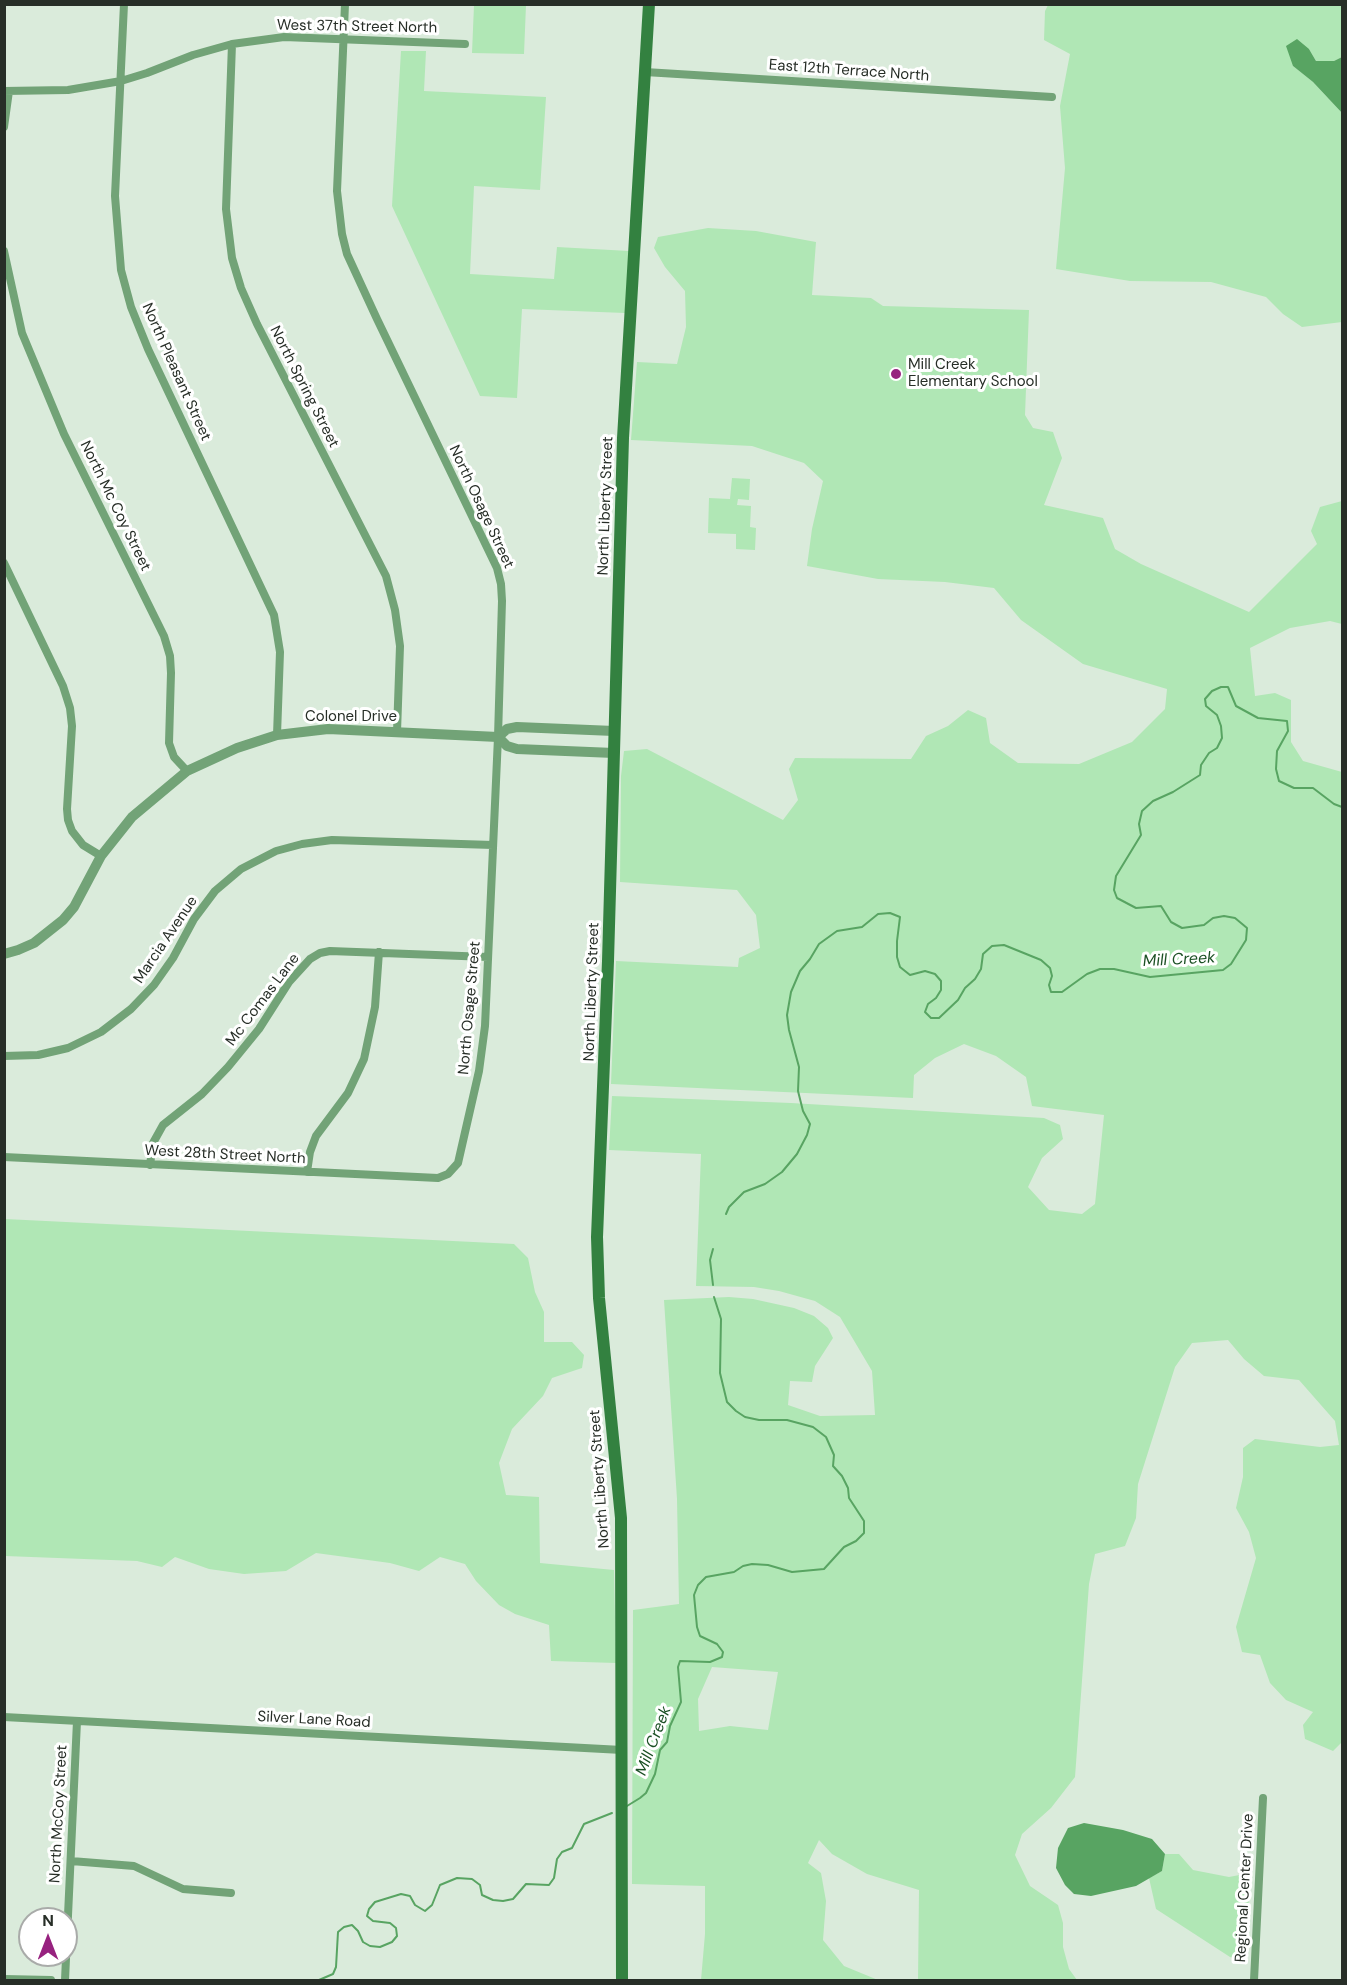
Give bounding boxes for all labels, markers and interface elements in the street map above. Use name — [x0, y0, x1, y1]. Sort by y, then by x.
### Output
street label: West 37th Street North — [277, 17, 437, 37]
street label: East 12th Terrace North — [768, 56, 930, 86]
street label: North Pleasant Street — [138, 300, 214, 444]
street label: North Spring Street — [266, 323, 342, 451]
place label: Mill Creek Elementary School — [908, 356, 1038, 391]
marker: Mill Creek Elementary School — [889, 367, 903, 381]
street label: North Liberty Street — [595, 436, 617, 576]
street label: North Mc Coy Street — [76, 438, 154, 574]
street label: North Osage Street — [445, 443, 517, 571]
street label: Colonel Drive — [305, 708, 397, 726]
street label: Marcia Avenue — [130, 893, 202, 987]
street label: North Liberty Street — [581, 922, 603, 1062]
street label: North Osage Street — [455, 941, 485, 1075]
water label: Mill Creek — [1142, 949, 1216, 971]
street label: Mc Comas Lane — [222, 950, 304, 1050]
street label: West 28th Street North — [144, 1142, 306, 1168]
street label: North Liberty Street — [586, 1409, 614, 1549]
water label: Mill Creek — [632, 1704, 676, 1778]
street label: Silver Lane Road — [257, 1708, 371, 1732]
street label: North McCoy Street — [46, 1744, 72, 1884]
street label: Regional Center Drive — [1232, 1813, 1258, 1963]
north arrow — [18, 1907, 78, 1967]
text: N — [42, 1910, 54, 1931]

